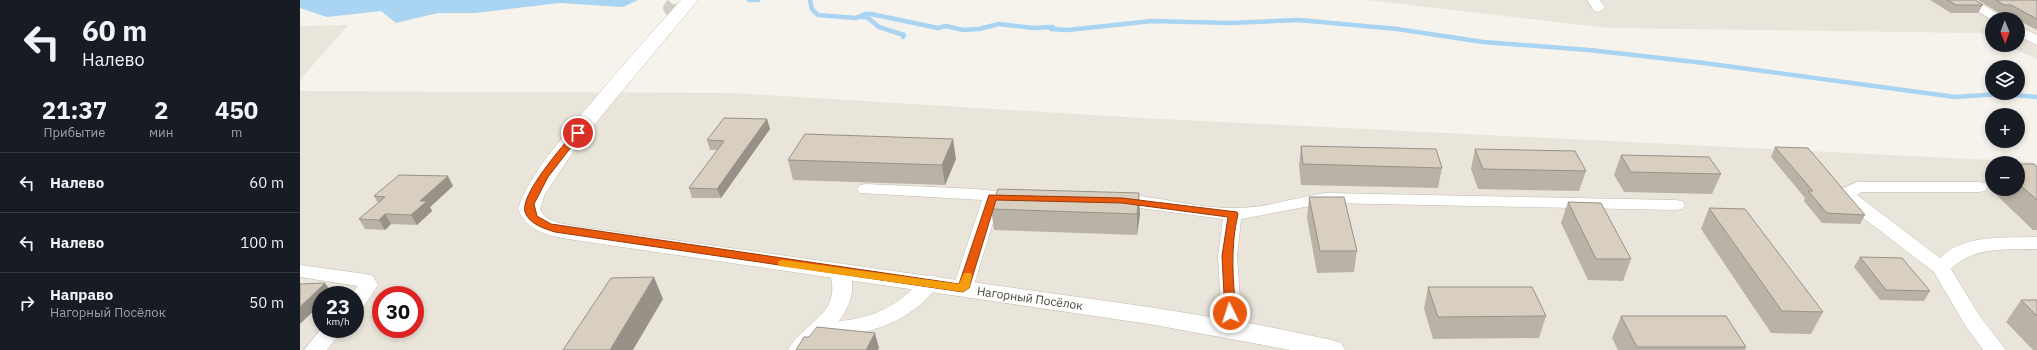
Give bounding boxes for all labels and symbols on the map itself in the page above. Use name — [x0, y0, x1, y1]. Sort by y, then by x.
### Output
north arrow — [1985, 12, 2025, 52]
pin — [561, 116, 595, 150]
street label: Нагорный Посёлок — [976, 283, 1084, 313]
speed limit sign: 30 — [372, 286, 424, 338]
position arrow — [1209, 292, 1251, 334]

